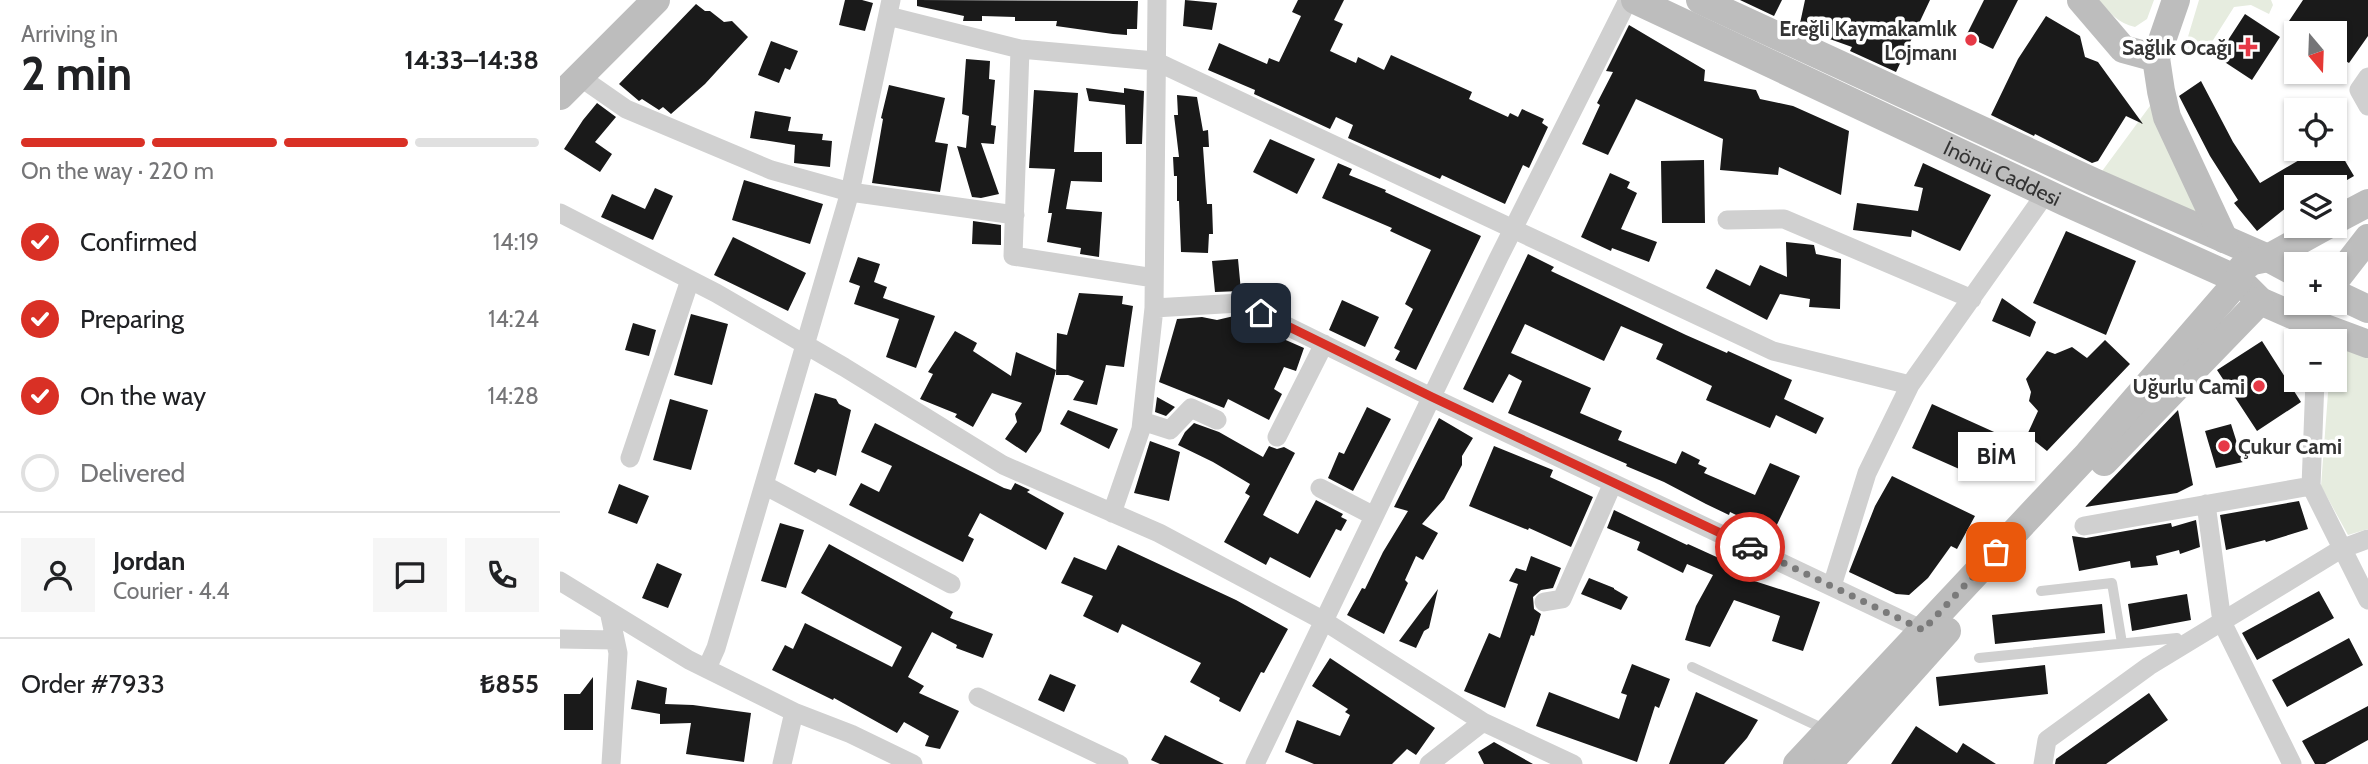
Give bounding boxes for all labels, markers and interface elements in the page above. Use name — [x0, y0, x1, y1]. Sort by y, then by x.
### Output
place label: Ereğli Kaymakamlık Lojmanı — [1779, 16, 1958, 65]
text: Arriving in — [21, 20, 118, 48]
north arrow — [2284, 21, 2347, 84]
map controls — [2284, 21, 2347, 392]
marker: Ereğli Kaymakamlık Lojmanı — [1963, 32, 1979, 48]
place label: Sağlık Ocağı — [2122, 35, 2232, 60]
marker: Sağlık Ocağı — [2238, 37, 2258, 57]
text: 14:33–14:38 — [404, 44, 539, 76]
text: 2 min — [21, 46, 132, 102]
button: locate — [2284, 98, 2347, 161]
street label: İnönü Caddesi — [1940, 134, 2065, 211]
text: On the way · 220 m — [21, 157, 214, 185]
button: layers — [2284, 175, 2347, 238]
icon: check — [21, 223, 59, 261]
text: Confirmed — [80, 226, 197, 258]
text: 14:19 — [493, 228, 539, 256]
button: + — [2284, 252, 2347, 315]
pin — [1231, 283, 1291, 343]
icon: home — [1242, 294, 1280, 332]
icon: check — [21, 300, 59, 338]
text: Preparing — [80, 303, 184, 335]
text: 14:24 — [488, 305, 539, 333]
button: − — [2284, 329, 2347, 392]
place label: Uğurlu Cami — [2133, 374, 2245, 399]
icon: check — [21, 377, 59, 415]
marker: Uğurlu Cami — [2251, 378, 2267, 394]
text: On the way — [80, 380, 206, 412]
text: 14:28 — [487, 382, 539, 410]
callout: BİM — [1958, 433, 2034, 482]
place label: Çukur Cami — [2238, 434, 2342, 459]
marker: Çukur Cami — [2216, 438, 2232, 454]
text: BİM — [1976, 442, 2017, 470]
text: Delivered — [80, 457, 185, 489]
courier — [1715, 512, 1785, 582]
pin — [1966, 522, 2026, 582]
icon: car — [1731, 528, 1769, 566]
icon: bag — [1977, 533, 2015, 571]
button: person — [21, 538, 95, 612]
button: chat — [373, 538, 447, 612]
button: phone — [465, 538, 539, 612]
text: Jordan — [113, 545, 185, 577]
text: Courier · 4.4 — [113, 577, 230, 605]
text: Order #7933 — [21, 668, 165, 700]
text: ₺855 — [480, 668, 539, 700]

